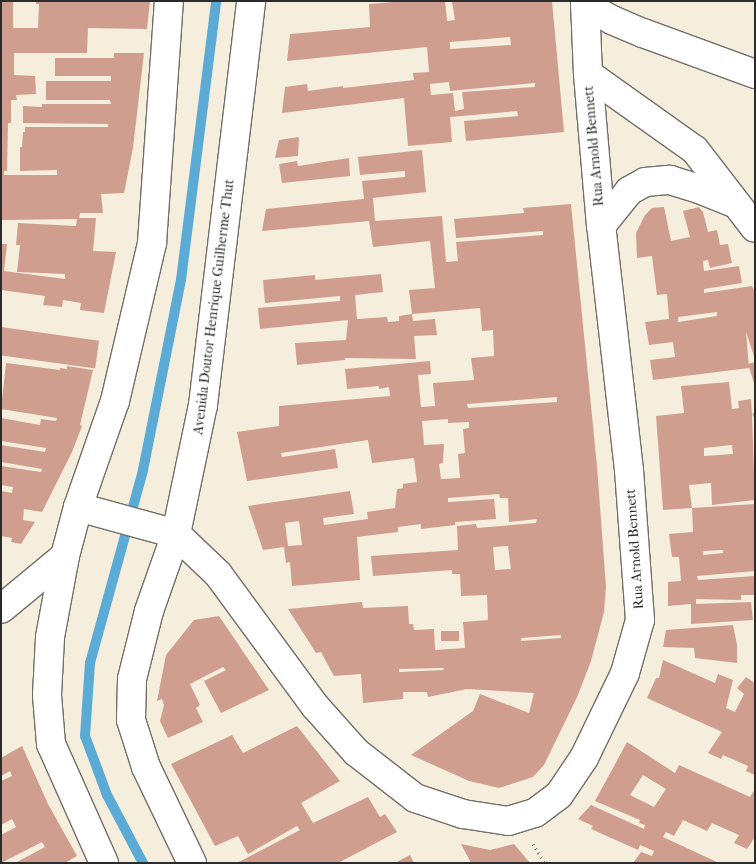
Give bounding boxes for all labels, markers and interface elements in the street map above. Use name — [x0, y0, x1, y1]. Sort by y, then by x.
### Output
street label: Rua Arnold Bennett — [580, 85, 608, 207]
street label: Avenida Doutor Henrique Guilherme Thut — [190, 178, 238, 436]
street label: Rua Arnold Bennett — [622, 488, 648, 610]

